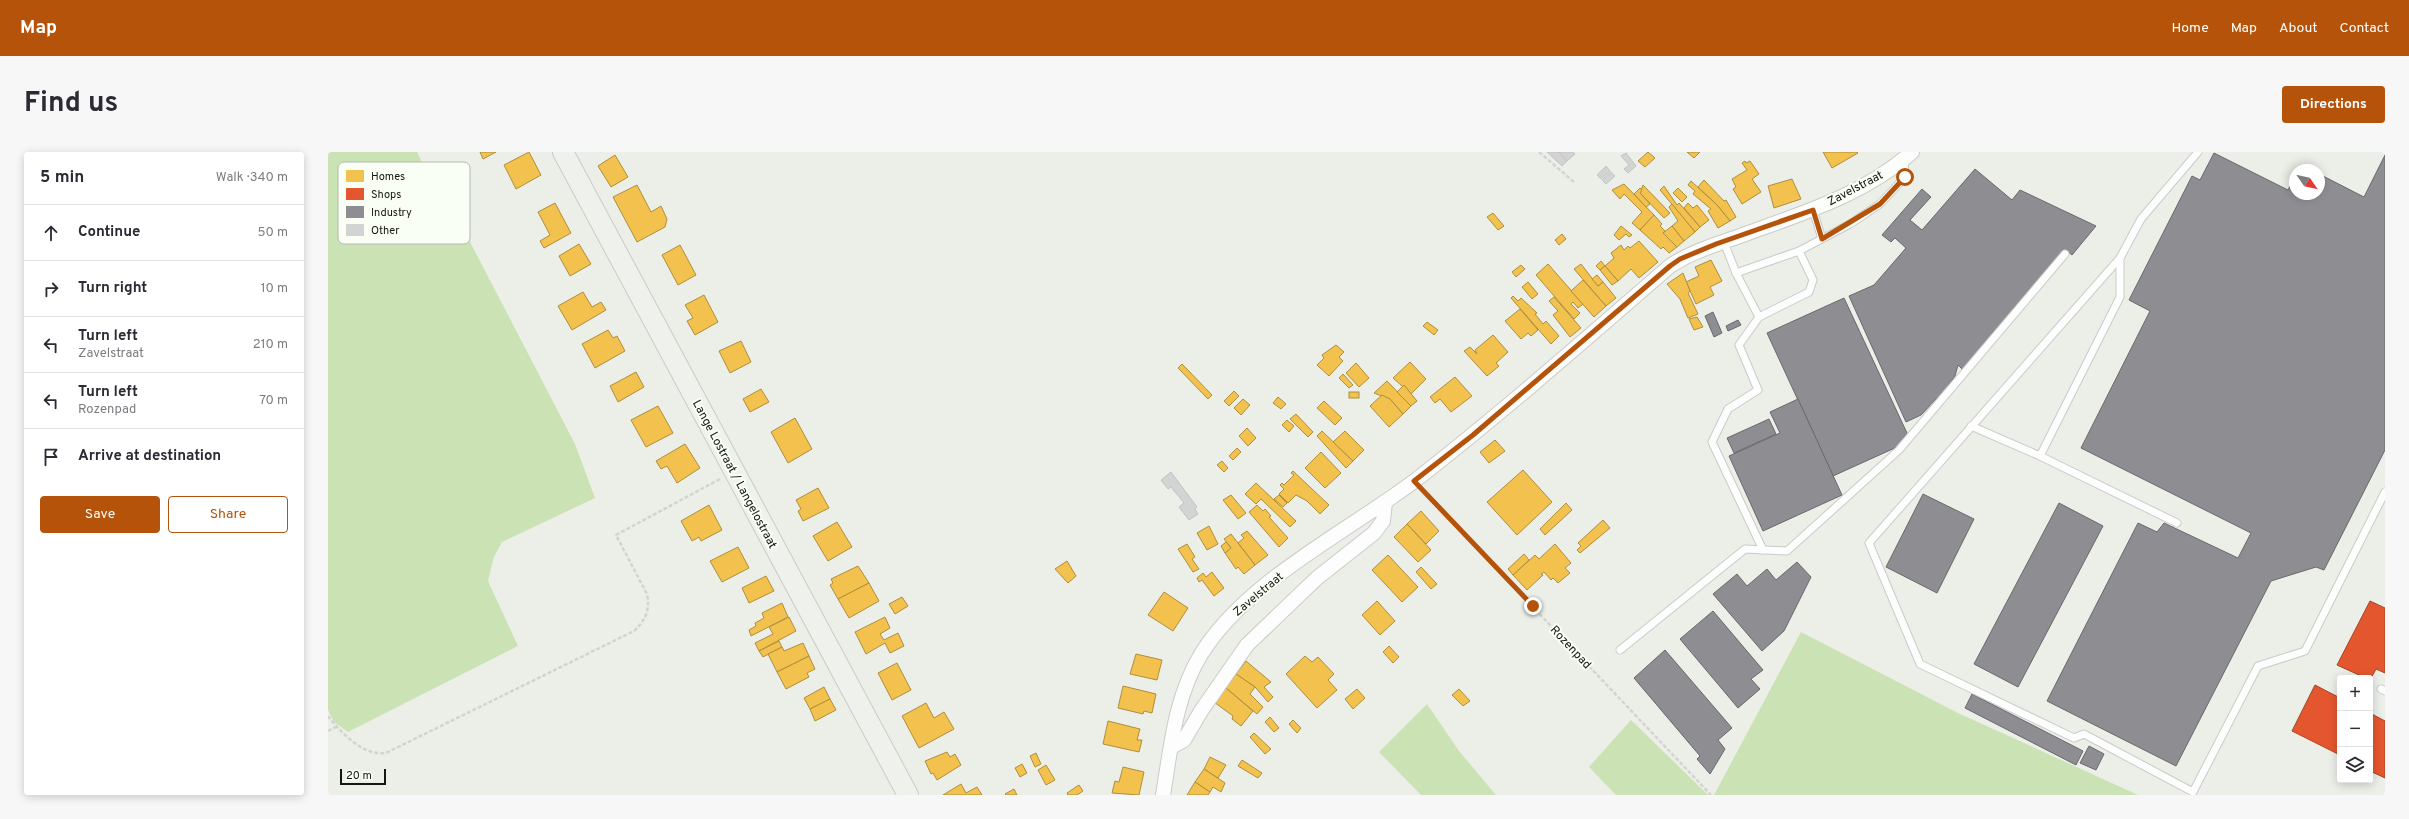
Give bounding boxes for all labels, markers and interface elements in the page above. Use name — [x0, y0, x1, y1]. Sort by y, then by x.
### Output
text: Map — [20, 16, 57, 40]
text: Home — [2172, 20, 2209, 37]
text: Map — [2231, 20, 2257, 37]
text: About — [2279, 20, 2318, 37]
text: Contact — [2340, 20, 2389, 37]
text: Find us — [24, 86, 118, 122]
button: Directions — [2282, 86, 2385, 123]
legend — [338, 162, 470, 244]
north arrow — [2289, 164, 2325, 200]
text: 5 min — [40, 167, 84, 189]
street label: Zavelstraat — [1825, 168, 1886, 210]
route start — [1896, 168, 1914, 186]
text: Walk · 340 m — [216, 170, 288, 186]
text: Homes — [371, 170, 405, 184]
text: Shops — [371, 188, 401, 202]
text: Industry — [371, 206, 412, 220]
icon: ahead — [40, 222, 62, 244]
text: Continue — [78, 223, 140, 242]
text: Other — [371, 224, 400, 238]
text: 50 m — [258, 225, 288, 241]
icon: right — [40, 278, 62, 300]
text: Turn right — [78, 279, 147, 298]
text: 10 m — [261, 281, 288, 297]
text: Turn left — [78, 327, 138, 346]
icon: left — [40, 334, 62, 356]
text: 210 m — [253, 337, 288, 353]
text: Zavelstraat — [78, 346, 144, 362]
text: Turn left — [78, 383, 138, 402]
icon: left — [40, 390, 62, 412]
text: 70 m — [259, 393, 288, 409]
street label: Lange Lostraat / Langelostraat — [688, 397, 780, 551]
text: Rozenpad — [78, 402, 136, 418]
icon: arrive — [40, 446, 62, 468]
text: Arrive at destination — [78, 447, 221, 466]
button: Save — [40, 496, 160, 533]
button: Share — [168, 496, 288, 533]
street label: Zavelstraat — [1230, 569, 1287, 620]
route end — [1524, 597, 1542, 615]
street label: Rozenpad — [1546, 623, 1594, 673]
map controls — [2337, 675, 2373, 783]
button: + — [2337, 675, 2373, 711]
button: − — [2337, 711, 2373, 747]
button: layers — [2337, 747, 2373, 783]
scale bar — [340, 767, 386, 786]
text: 20 m — [346, 769, 372, 783]

